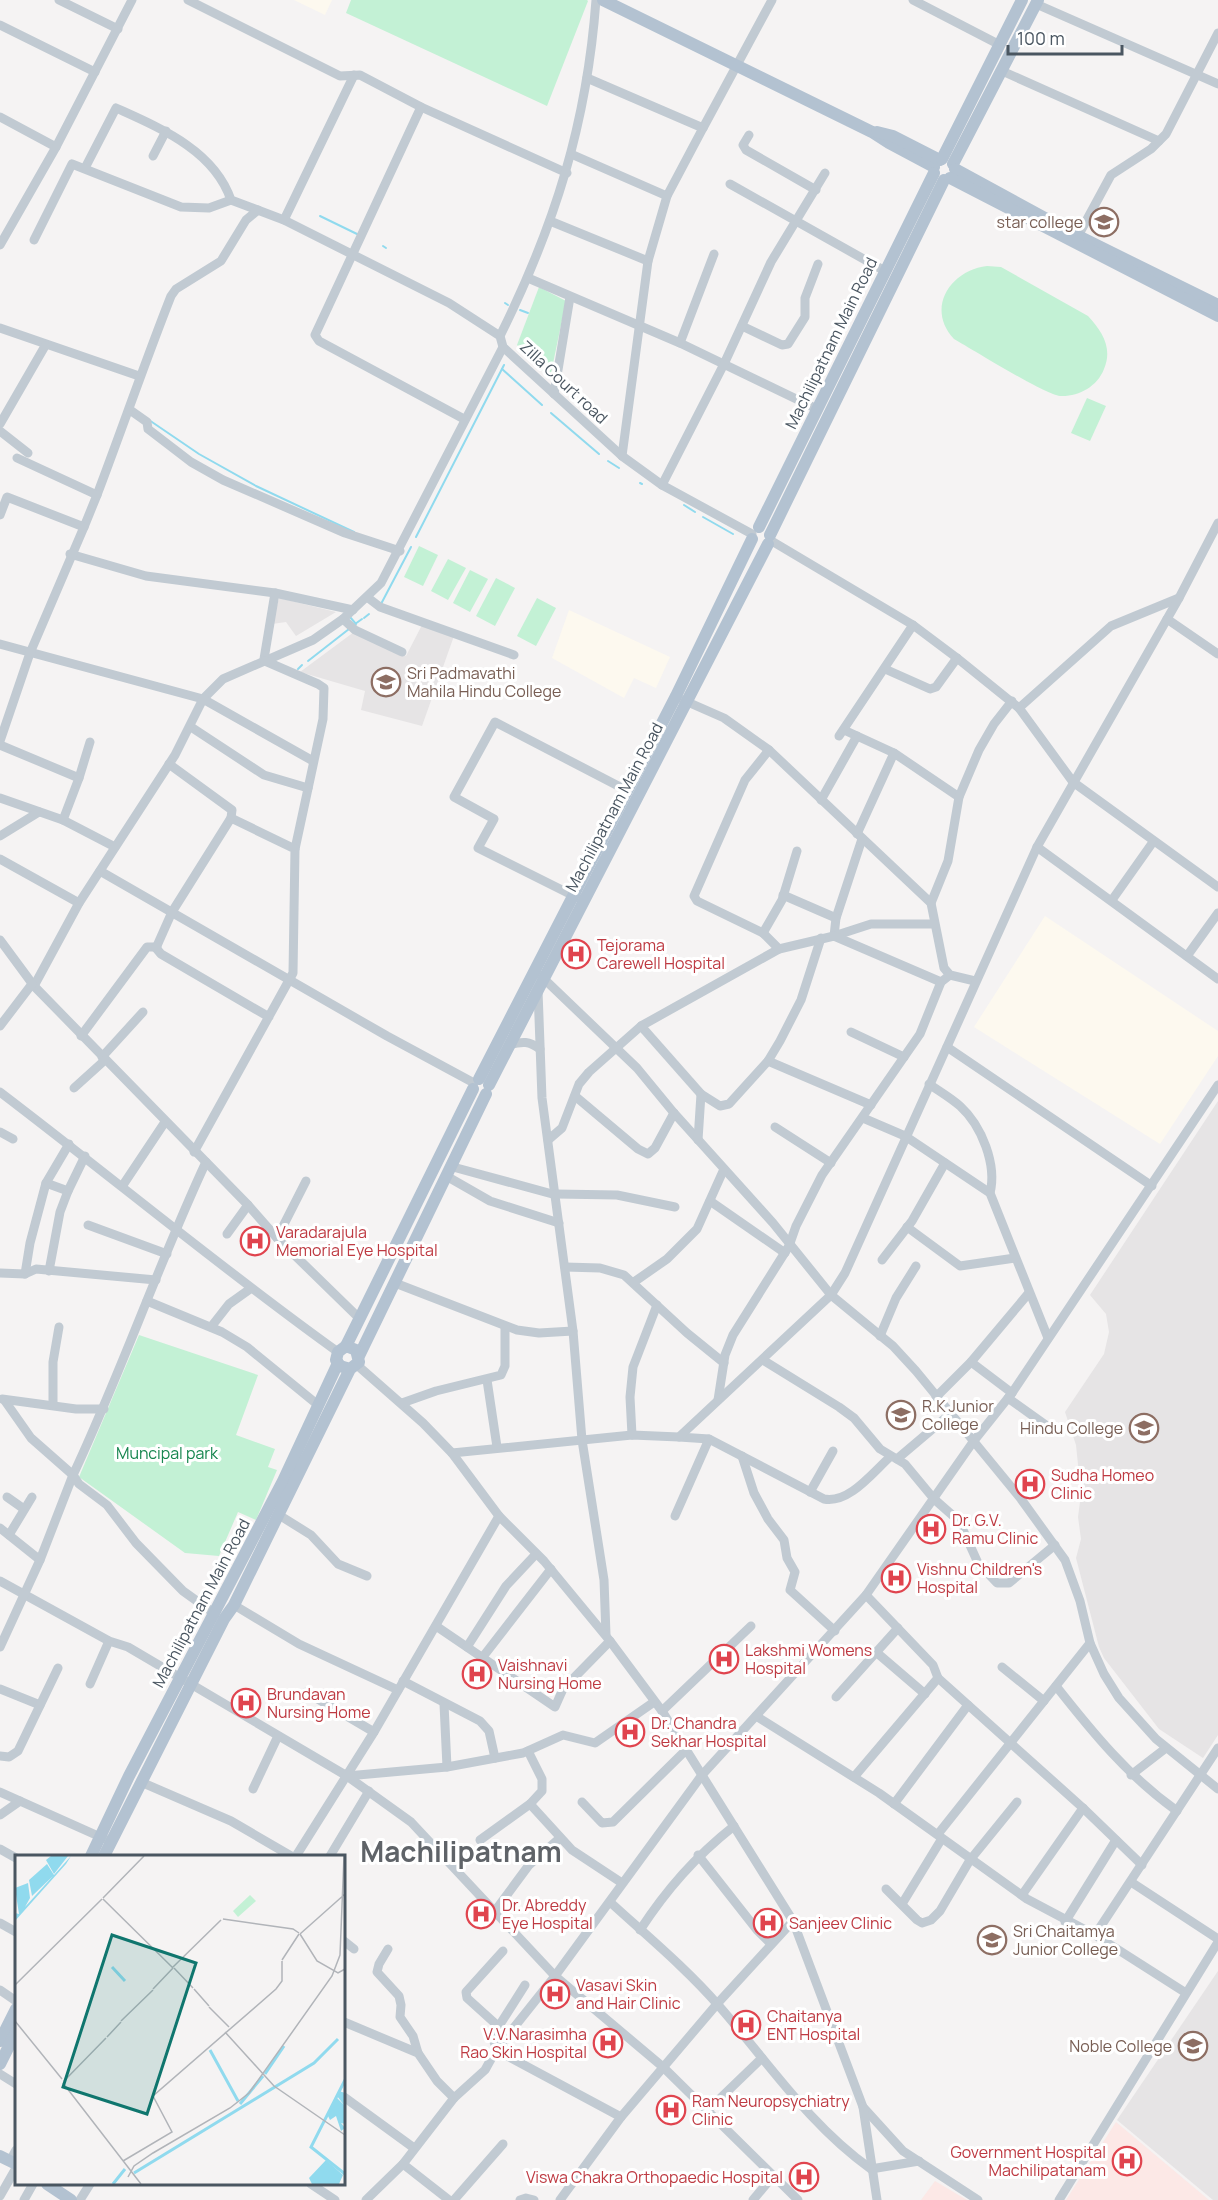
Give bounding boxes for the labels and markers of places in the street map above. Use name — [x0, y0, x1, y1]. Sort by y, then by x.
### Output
school or university icon: star college — [1088, 206, 1120, 238]
place label: star college — [997, 211, 1083, 233]
place label: Sri Padmavathi Mahila Hindu College — [407, 662, 561, 702]
school or university icon: Sri Padmavathi Mahila Hindu College — [370, 666, 402, 698]
place label: Tejorama Carewell Hospital — [597, 934, 725, 974]
hospital icon: Tejorama Carewell Hospital — [560, 938, 592, 970]
place label: Varadarajula Memorial Eye Hospital — [276, 1221, 438, 1261]
hospital icon: Varadarajula Memorial Eye Hospital — [239, 1225, 271, 1257]
place label: R.K Junior College — [922, 1395, 994, 1435]
school or university icon: R.K Junior College — [885, 1399, 917, 1431]
school or university icon: Hindu College — [1128, 1412, 1160, 1444]
place label: Hindu College — [1020, 1417, 1123, 1439]
place label: Sudha Homeo Clinic — [1051, 1464, 1154, 1504]
hospital icon: Sudha Homeo Clinic — [1014, 1468, 1046, 1500]
place label: Dr. G.V. Ramu Clinic — [952, 1509, 1038, 1549]
hospital icon: Dr. G.V. Ramu Clinic — [915, 1513, 947, 1545]
place label: Vishnu Children's Hospital — [917, 1558, 1042, 1598]
hospital icon: Vishnu Children's Hospital — [880, 1562, 912, 1594]
place label: Lakshmi Womens Hospital — [745, 1639, 872, 1679]
hospital icon: Lakshmi Womens Hospital — [708, 1643, 740, 1675]
place label: Vaishnavi Nursing Home — [498, 1654, 602, 1694]
hospital icon: Vaishnavi Nursing Home — [461, 1658, 493, 1690]
place label: Brundavan Nursing Home — [267, 1683, 371, 1723]
hospital icon: Brundavan Nursing Home — [230, 1687, 262, 1719]
place label: Dr. Chandra Sekhar Hospital — [651, 1712, 767, 1752]
hospital icon: Dr. Chandra Sekhar Hospital — [614, 1716, 646, 1748]
place label: Dr. Abreddy Eye Hospital — [502, 1894, 593, 1934]
hospital icon: Dr. Abreddy Eye Hospital — [465, 1898, 497, 1930]
hospital icon: Sanjeev Clinic — [752, 1907, 784, 1939]
place label: Sanjeev Clinic — [789, 1912, 892, 1934]
place label: Sri Chaitamya Junior College — [1013, 1920, 1118, 1960]
school or university icon: Sri Chaitamya Junior College — [976, 1924, 1008, 1956]
place label: Vasavi Skin and Hair Clinic — [576, 1974, 681, 2014]
hospital icon: Vasavi Skin and Hair Clinic — [539, 1978, 571, 2010]
place label: Chaitanya ENT Hospital — [767, 2005, 860, 2045]
hospital icon: Chaitanya ENT Hospital — [730, 2009, 762, 2041]
place label: V.V.Narasimha Rao Skin Hospital — [460, 2023, 587, 2063]
hospital icon: V.V.Narasimha Rao Skin Hospital — [592, 2027, 624, 2059]
school or university icon: Noble College — [1177, 2030, 1209, 2062]
place label: Noble College — [1069, 2035, 1172, 2057]
place label: Ram Neuropsychiatry Clinic — [692, 2090, 850, 2130]
hospital icon: Ram Neuropsychiatry Clinic — [655, 2094, 687, 2126]
place label: Government Hospital Machilipatanam — [950, 2141, 1106, 2181]
hospital icon: Government Hospital Machilipatanam — [1111, 2145, 1143, 2177]
hospital icon: Viswa Chakra Orthopaedic Hospital — [788, 2161, 820, 2193]
place label: Viswa Chakra Orthopaedic Hospital — [526, 2166, 783, 2188]

